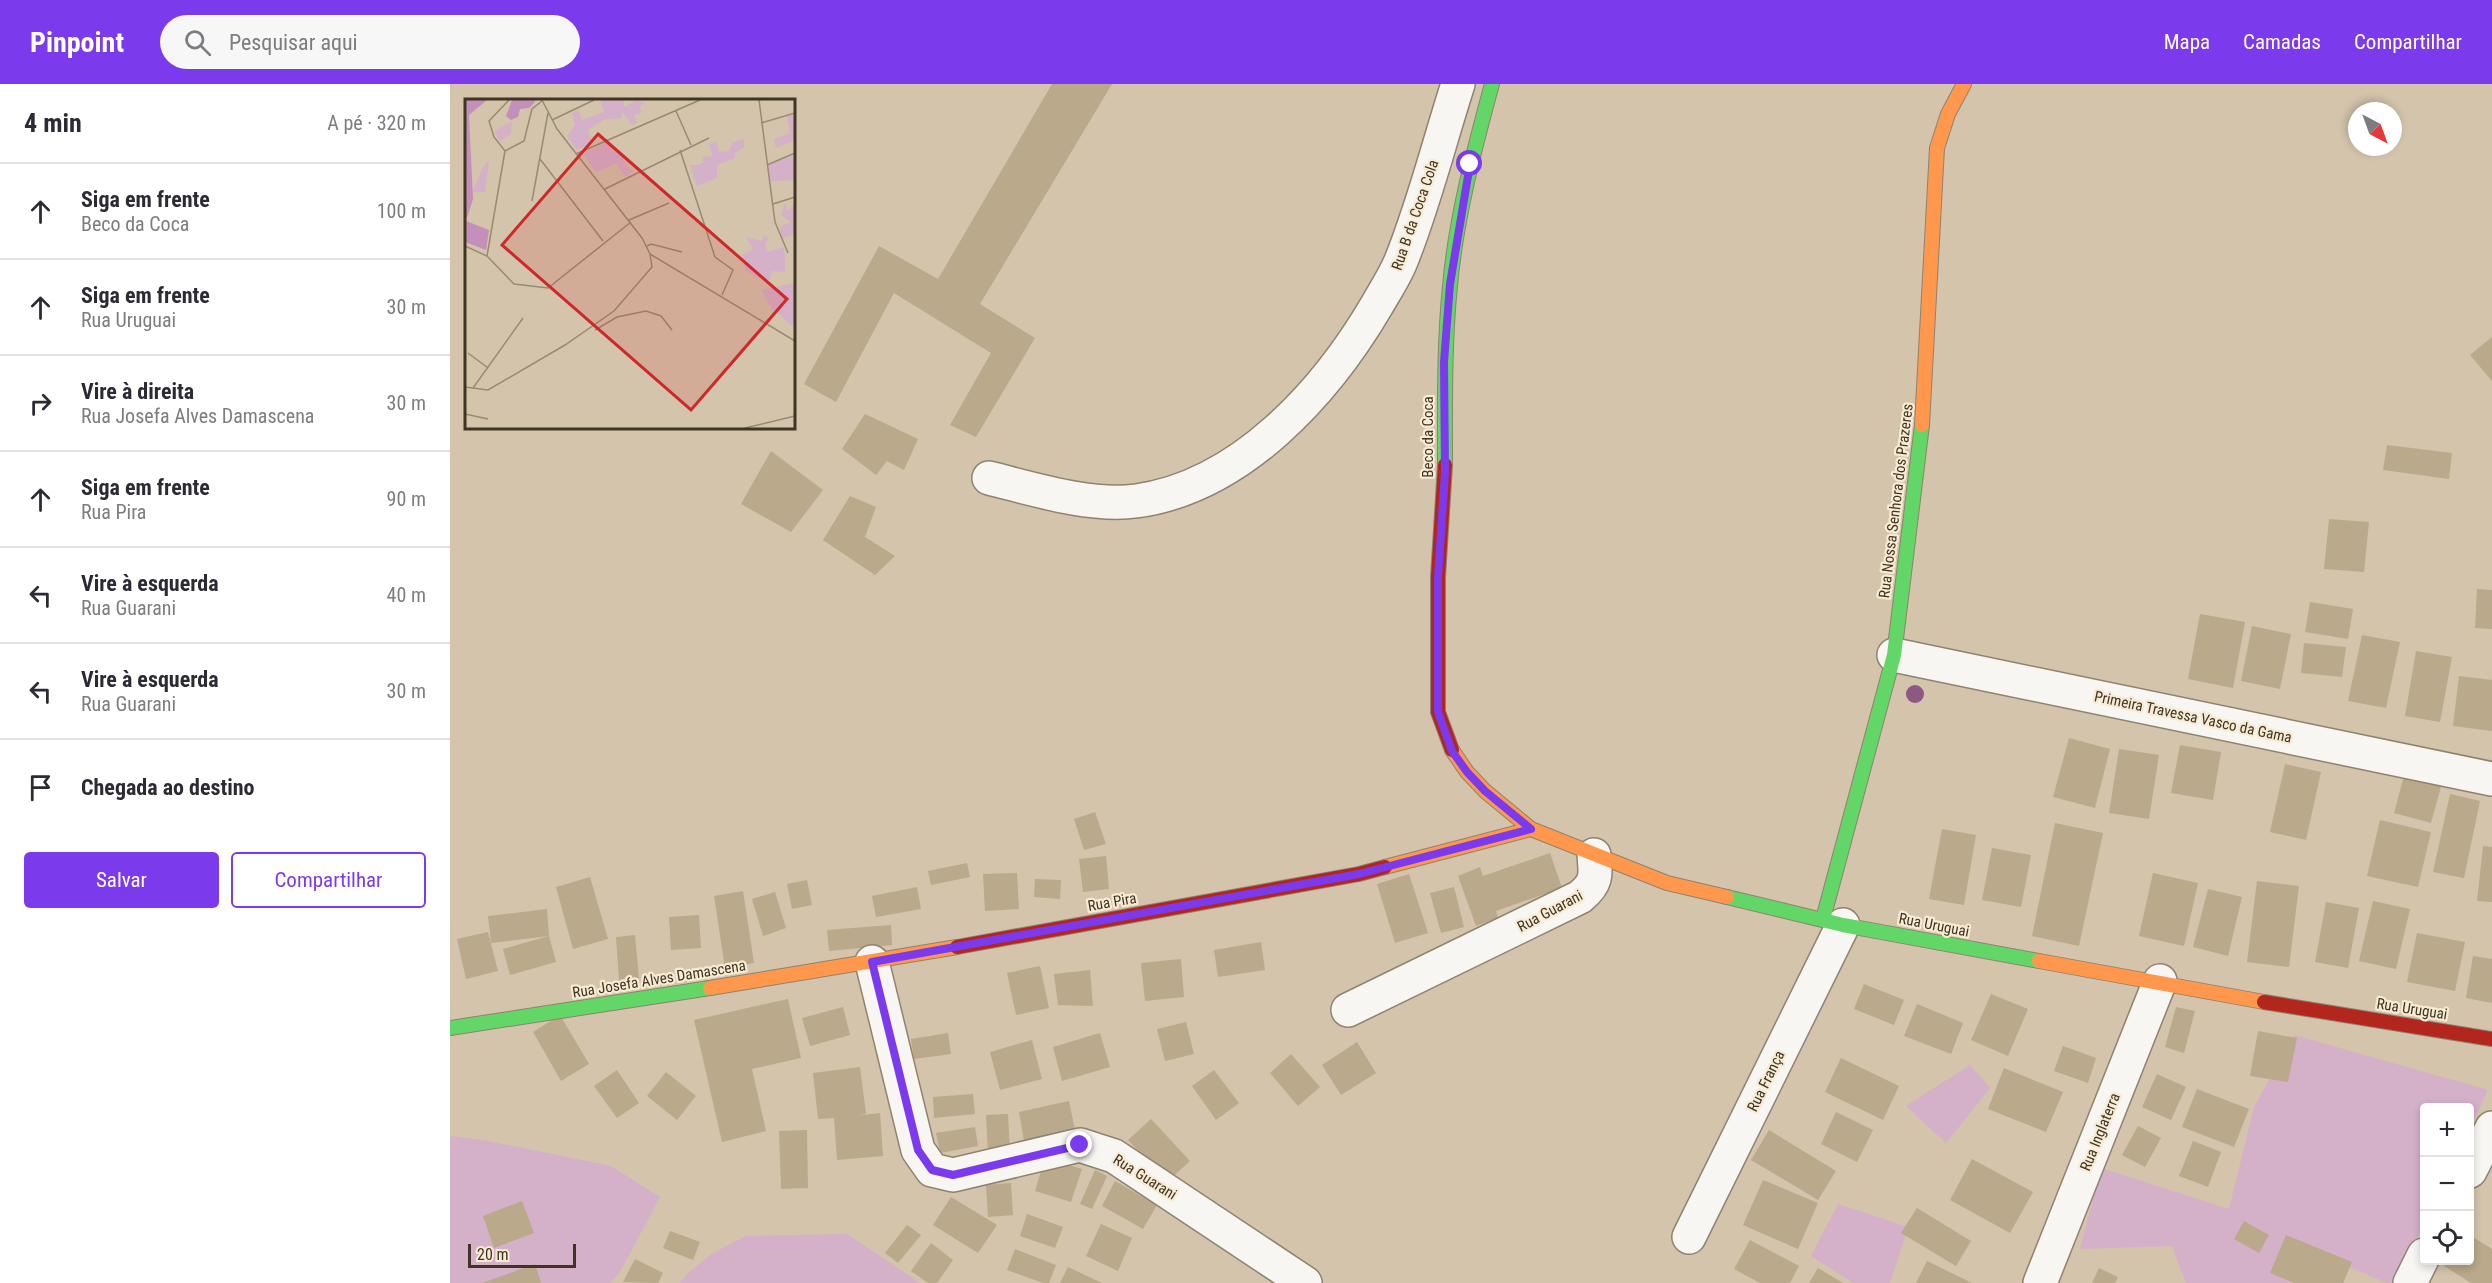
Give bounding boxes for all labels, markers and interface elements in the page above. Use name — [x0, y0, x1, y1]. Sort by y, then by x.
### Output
search box — [160, 15, 580, 69]
text: Pinpoint — [30, 26, 124, 59]
icon: search — [181, 26, 214, 59]
text: Pesquisar aqui — [229, 30, 358, 55]
text: Mapa — [2164, 30, 2210, 54]
text: Camadas — [2243, 30, 2321, 54]
text: Compartilhar — [2354, 30, 2462, 54]
inset map — [465, 99, 795, 429]
north arrow — [2348, 102, 2402, 156]
text: 4 min — [24, 108, 82, 138]
text: A pé · 320 m — [327, 111, 426, 135]
route start — [1456, 150, 1482, 176]
street label: Rua B da Coca Cola — [1388, 157, 1442, 273]
text: Siga em frente — [81, 187, 210, 212]
icon: ahead — [24, 195, 57, 228]
text: 100 m — [377, 199, 426, 223]
text: Beco da Coca — [81, 212, 189, 236]
text: Siga em frente — [81, 283, 210, 308]
icon: ahead — [24, 291, 57, 324]
text: 30 m — [387, 295, 426, 319]
text: Rua Uruguai — [81, 308, 176, 332]
text: Vire à direita — [81, 379, 194, 404]
icon: right — [24, 387, 57, 420]
text: 30 m — [387, 391, 426, 415]
street label: Beco da Coca — [1419, 396, 1437, 478]
street label: Rua Nossa Senhora dos Prazeres — [1875, 403, 1917, 599]
text: Rua Josefa Alves Damascena — [81, 404, 314, 428]
text: Siga em frente — [81, 475, 210, 500]
icon: ahead — [24, 483, 57, 516]
text: 90 m — [387, 487, 426, 511]
text: Rua Pira — [81, 500, 146, 524]
text: Vire à esquerda — [81, 571, 219, 596]
icon: left — [24, 579, 57, 612]
text: 40 m — [387, 583, 426, 607]
text: Rua Guarani — [81, 596, 176, 620]
text: Vire à esquerda — [81, 667, 219, 692]
icon: left — [24, 675, 57, 708]
text: 30 m — [387, 679, 426, 703]
street label: Primeira Travessa Vasco da Gama — [2093, 687, 2293, 747]
text: Rua Guarani — [81, 692, 176, 716]
icon: arrive — [24, 771, 57, 804]
text: Chegada ao destino — [81, 775, 255, 800]
button: Salvar — [24, 852, 219, 908]
button: Compartilhar — [231, 852, 426, 908]
street label: Rua Guarani — [1514, 886, 1586, 936]
street label: Rua Pira — [1086, 889, 1138, 915]
street label: Rua Uruguai — [1897, 909, 1971, 941]
street label: Rua Josefa Alves Damascena — [571, 956, 747, 1002]
street label: Rua Uruguai — [2375, 995, 2449, 1023]
street label: Rua França — [1744, 1048, 1788, 1114]
street label: Rua Inglaterra — [2076, 1090, 2124, 1174]
map controls — [2420, 1103, 2474, 1265]
button: + — [2420, 1103, 2474, 1157]
route end — [1066, 1131, 1092, 1157]
street label: Rua Guarani — [1110, 1150, 1180, 1204]
button: − — [2420, 1157, 2474, 1211]
button: locate — [2420, 1211, 2474, 1265]
scale bar — [468, 1241, 576, 1268]
text: 20 m — [477, 1245, 509, 1264]

